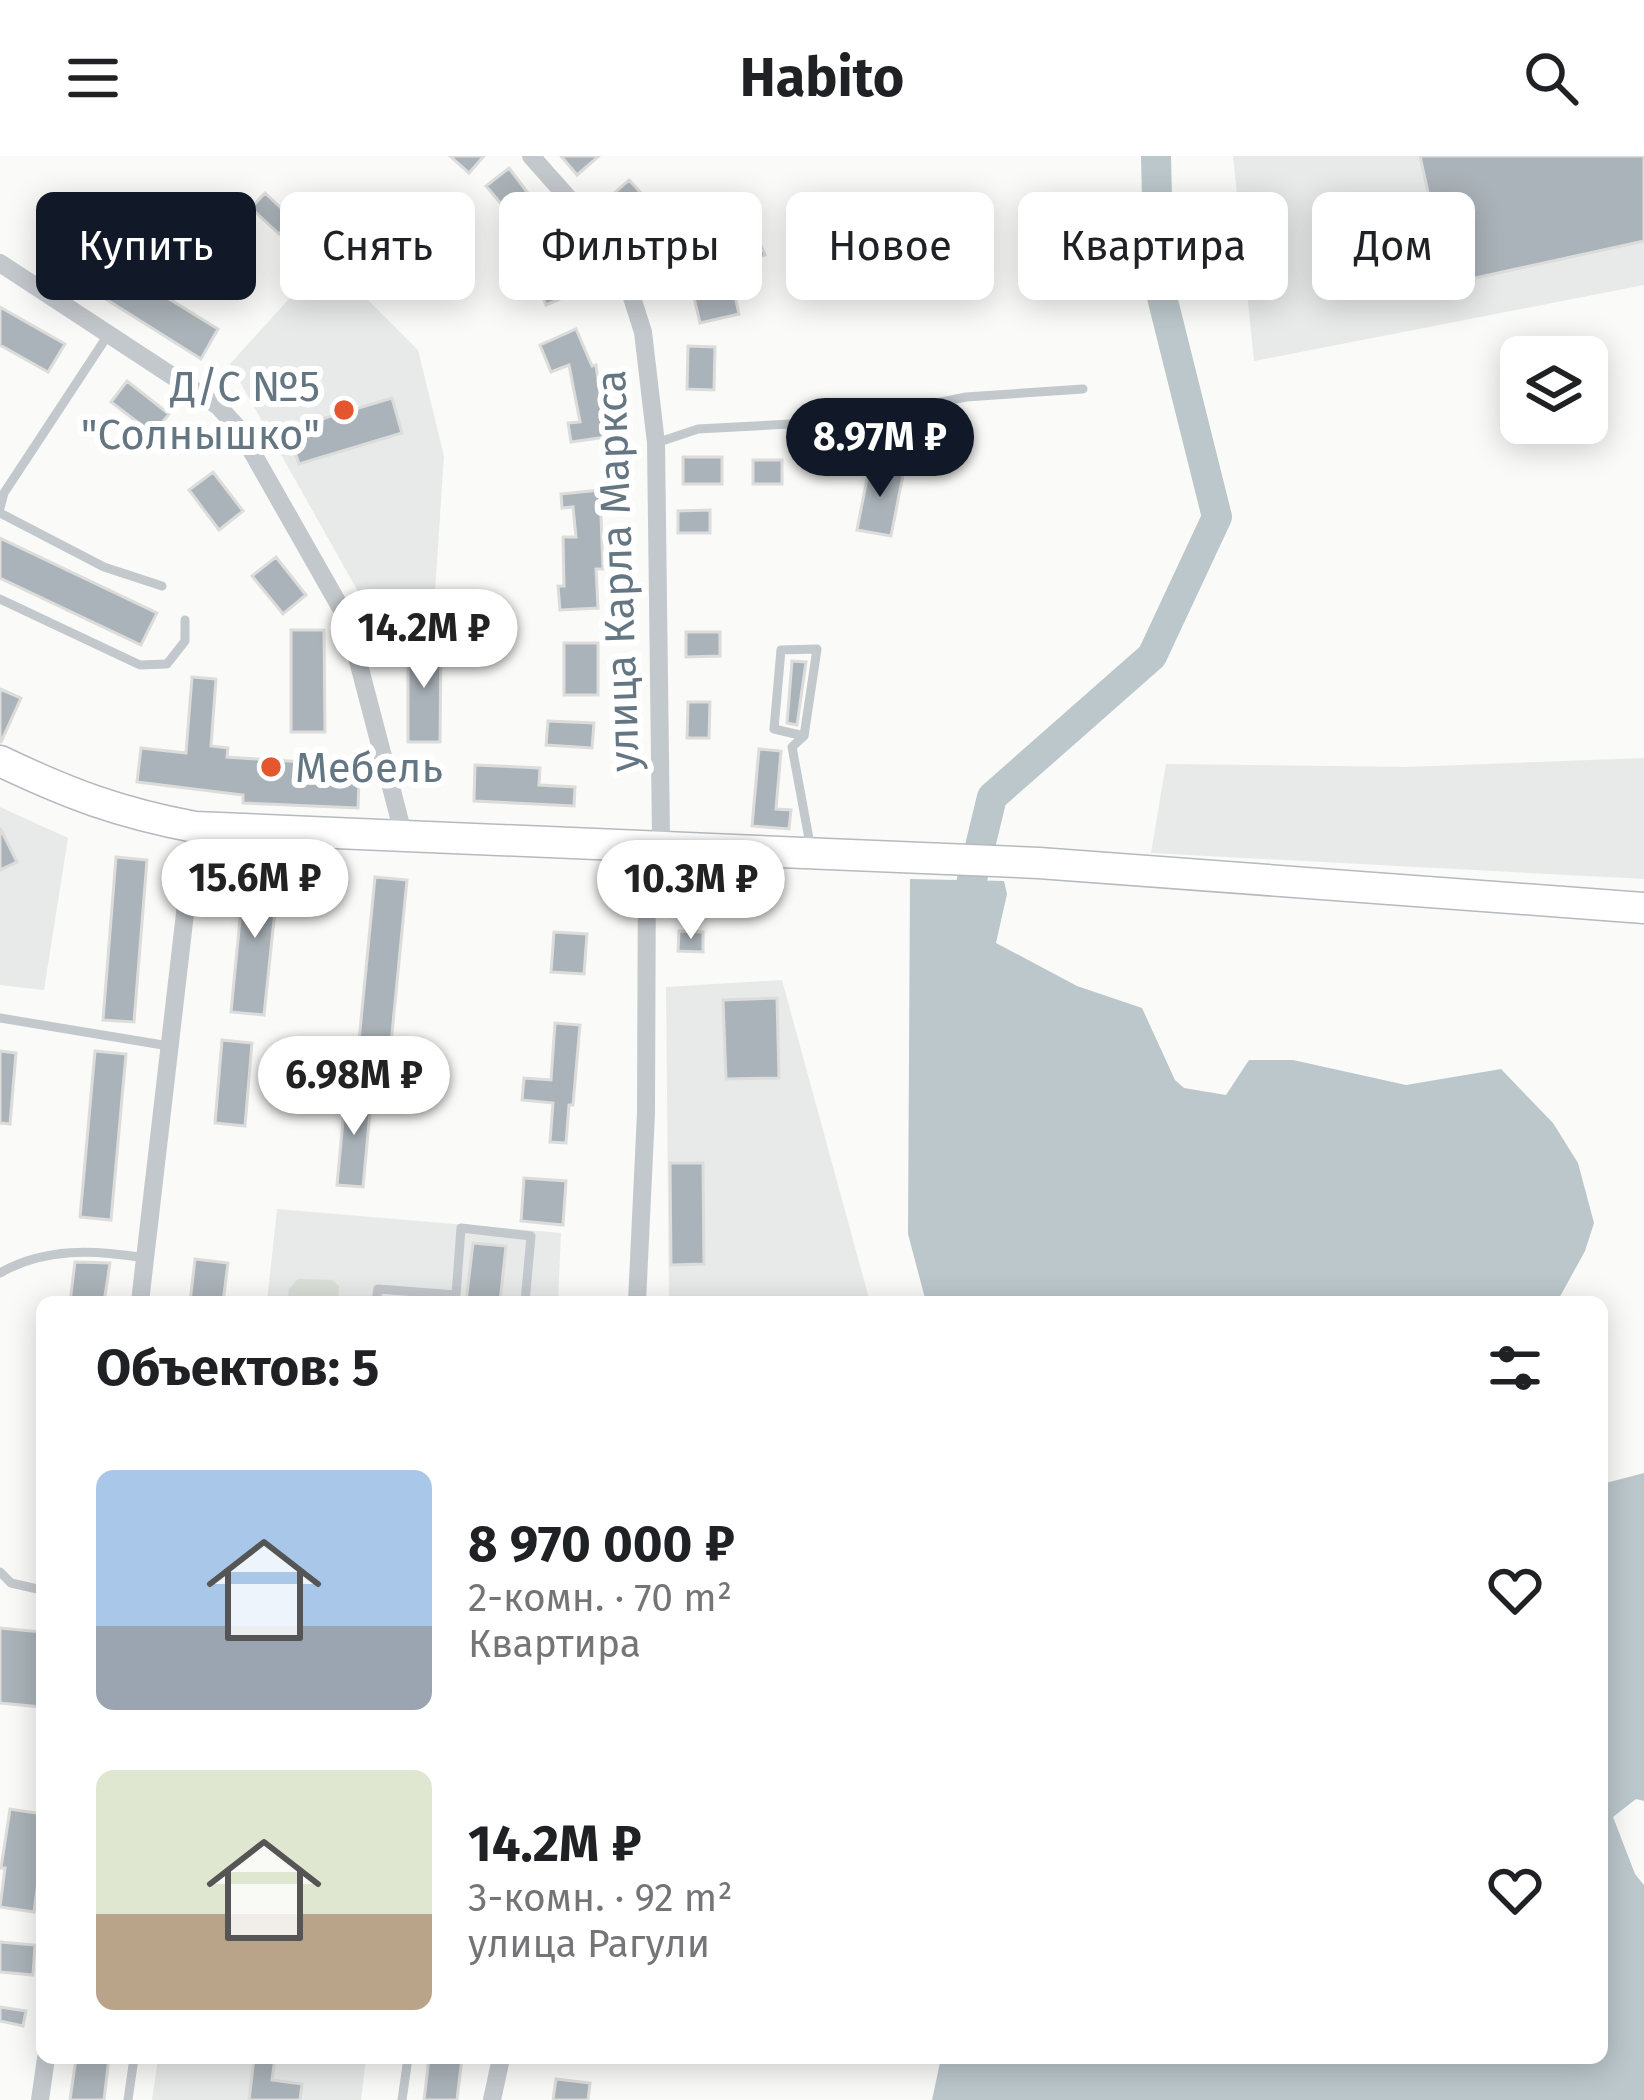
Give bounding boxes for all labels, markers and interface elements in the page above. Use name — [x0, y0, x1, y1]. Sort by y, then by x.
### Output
icon: menu — [60, 45, 126, 111]
icon: search — [1518, 45, 1584, 111]
text: Habito — [740, 46, 904, 110]
chip: Купить — [36, 192, 256, 300]
chip: Снять — [280, 192, 475, 300]
chip: Фильтры — [499, 192, 762, 300]
chip: Новое — [786, 192, 994, 300]
chip: Квартира — [1018, 192, 1288, 300]
chip: Дом — [1312, 192, 1475, 300]
map controls — [1500, 336, 1608, 444]
button: layers — [1500, 336, 1608, 444]
place label: Д/С №5 "Солнышко" — [81, 362, 320, 460]
street label: улица Карла Маркса — [586, 369, 650, 773]
marker: Д/С №5 "Солнышко" — [331, 397, 357, 423]
pin: 8.97M ₽ — [769, 398, 991, 500]
text: 8.97M ₽ — [813, 414, 947, 460]
pin: 14.2M ₽ — [313, 589, 535, 691]
text: 14.2M ₽ — [358, 605, 490, 651]
place label: Мебель — [295, 743, 443, 793]
marker: Мебель — [258, 754, 284, 780]
pin: 15.6M ₽ — [144, 839, 366, 941]
pin: 10.3M ₽ — [580, 840, 802, 942]
text: 15.6M ₽ — [188, 855, 322, 901]
text: 10.3M ₽ — [624, 856, 758, 902]
pin: 6.98M ₽ — [243, 1036, 465, 1138]
text: 6.98M ₽ — [285, 1052, 423, 1098]
icon: filters — [1482, 1335, 1548, 1401]
text: Объектов: 5 — [96, 1337, 379, 1399]
text: 8 970 000 ₽ — [468, 1513, 735, 1575]
icon: home — [192, 1518, 336, 1662]
icon: heart — [1482, 1557, 1548, 1623]
text: 2-комн. · 70 m² — [468, 1575, 732, 1621]
text: Квартира — [468, 1621, 641, 1667]
text: 14.2M ₽ — [468, 1813, 642, 1875]
icon: home — [192, 1818, 336, 1962]
icon: heart — [1482, 1857, 1548, 1923]
text: 3-комн. · 92 m² — [468, 1875, 733, 1921]
text: улица Рагули — [468, 1921, 710, 1967]

